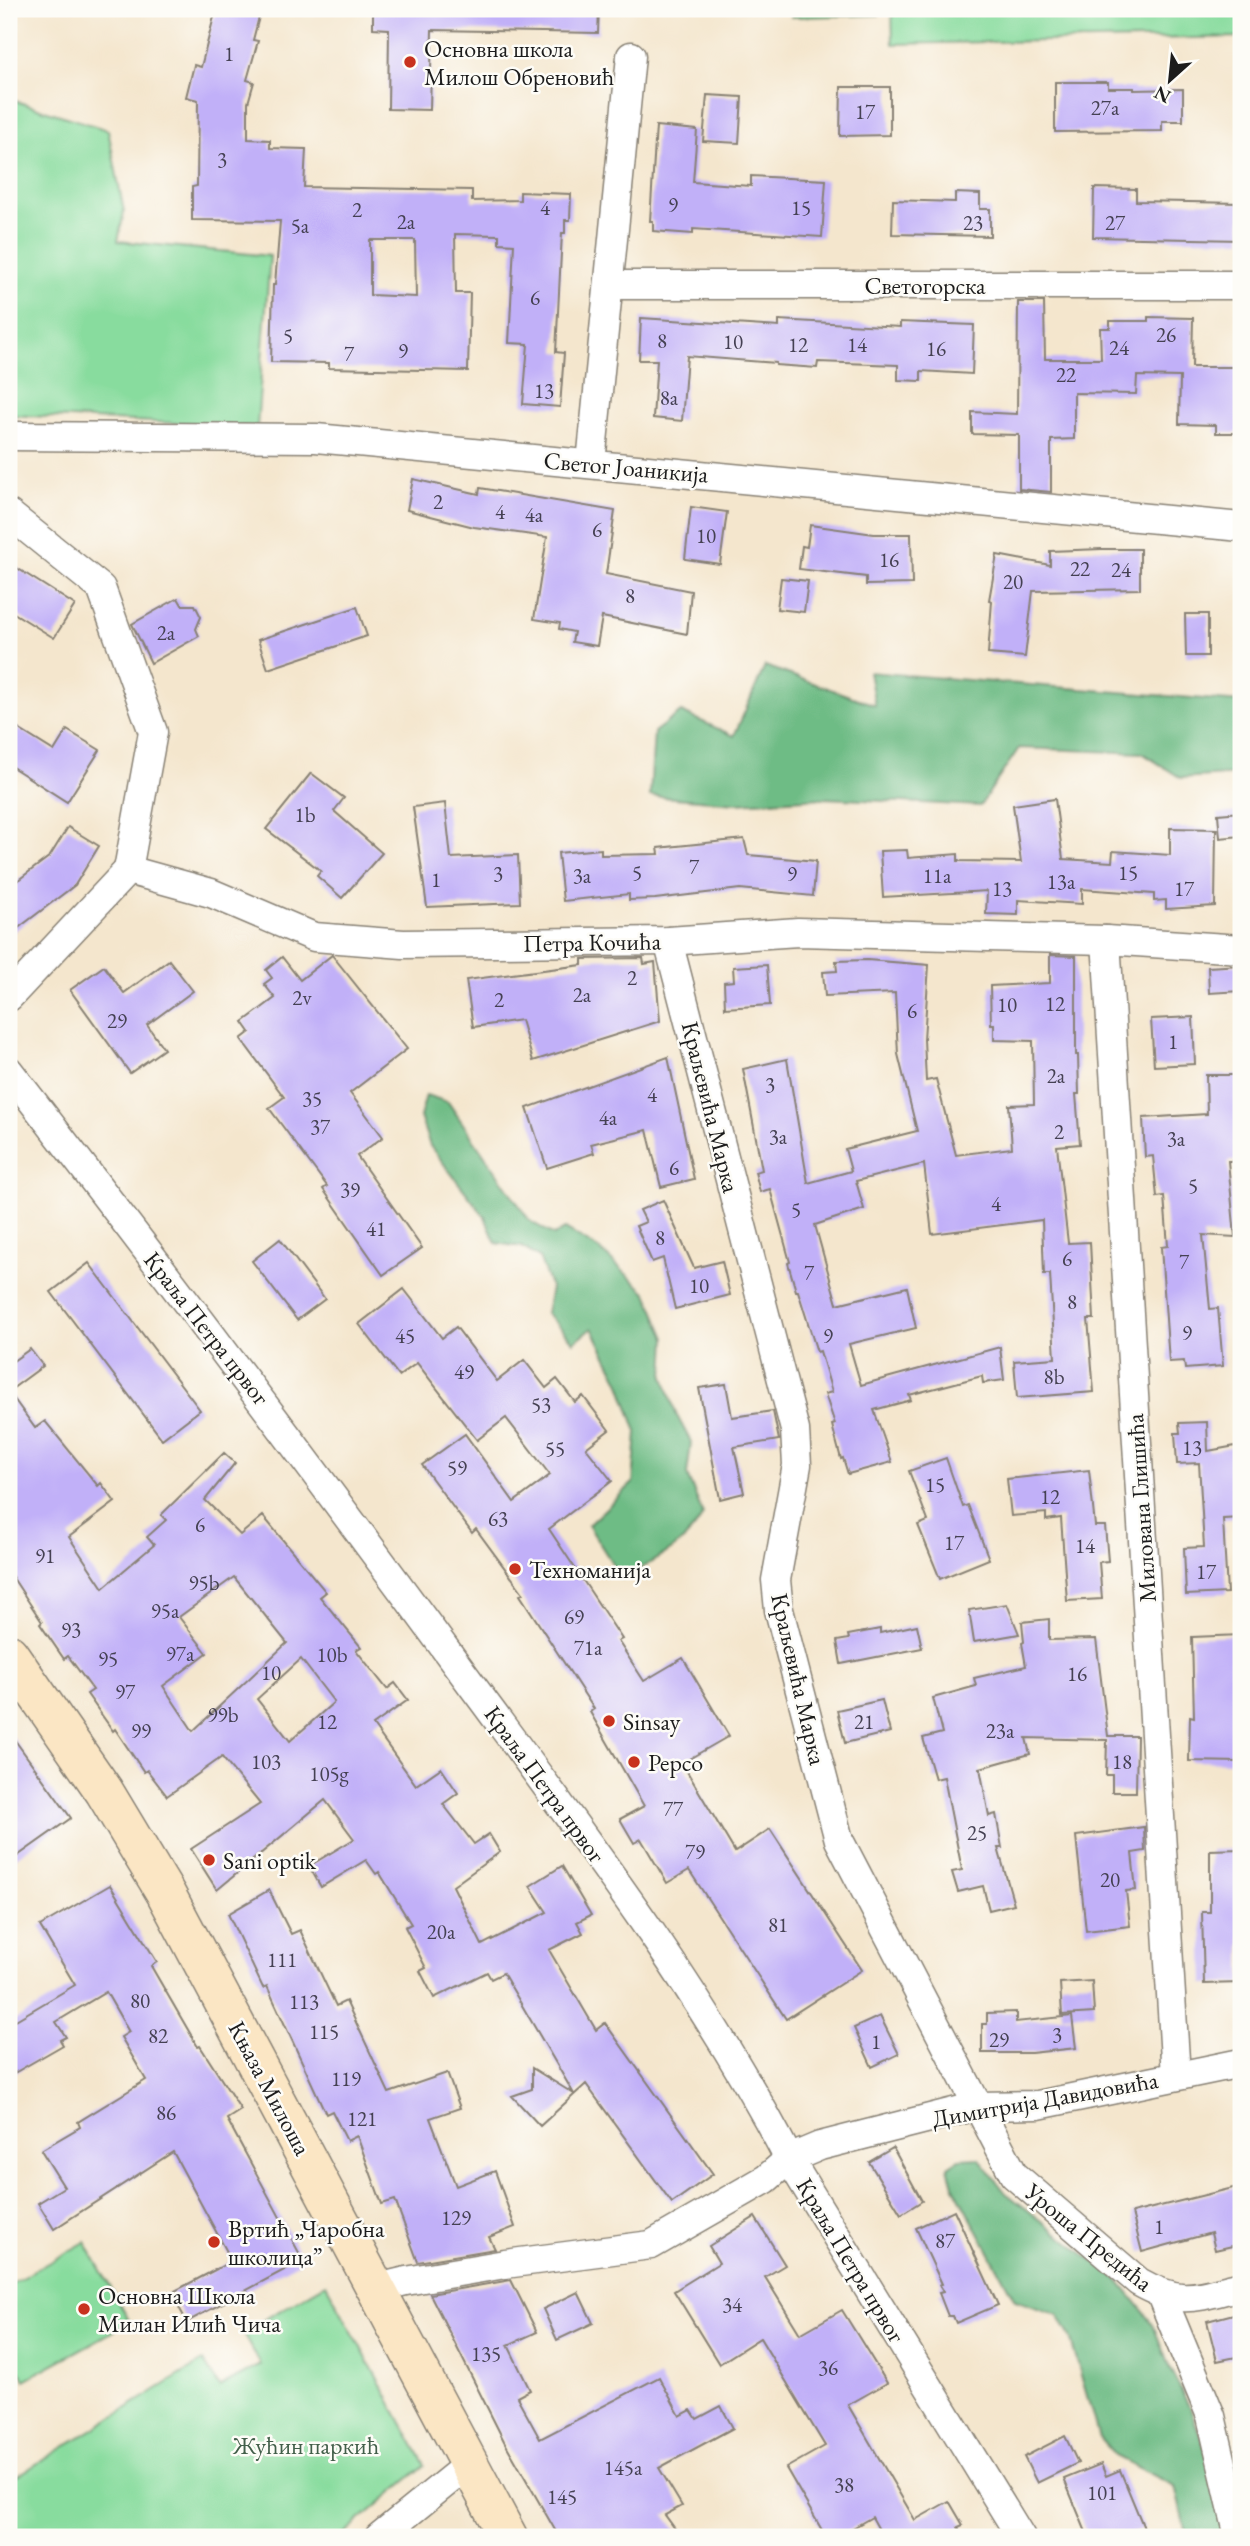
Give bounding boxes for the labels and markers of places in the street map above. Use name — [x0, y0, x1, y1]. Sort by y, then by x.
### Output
place label: Основна школа Милош Обреновић — [424, 33, 614, 92]
marker: Основна школа Милош Обреновић — [402, 54, 418, 70]
place label: Техноманија — [529, 1554, 651, 1585]
marker: Техноманија — [507, 1561, 523, 1577]
place label: Sinsay — [623, 1706, 681, 1737]
marker: Sinsay — [601, 1713, 617, 1729]
place label: Pepco — [648, 1747, 703, 1778]
marker: Pepco — [626, 1754, 642, 1770]
place label: Sani optik — [223, 1845, 317, 1876]
marker: Sani optik — [201, 1852, 217, 1868]
place label: Вртић „Чаробна школица” — [228, 2213, 385, 2272]
marker: Вртић „Чаробна школица” — [206, 2234, 222, 2250]
place label: Основна Школа Милан Илић Чича — [98, 2280, 281, 2339]
marker: Основна Школа Милан Илић Чича — [76, 2301, 92, 2317]

